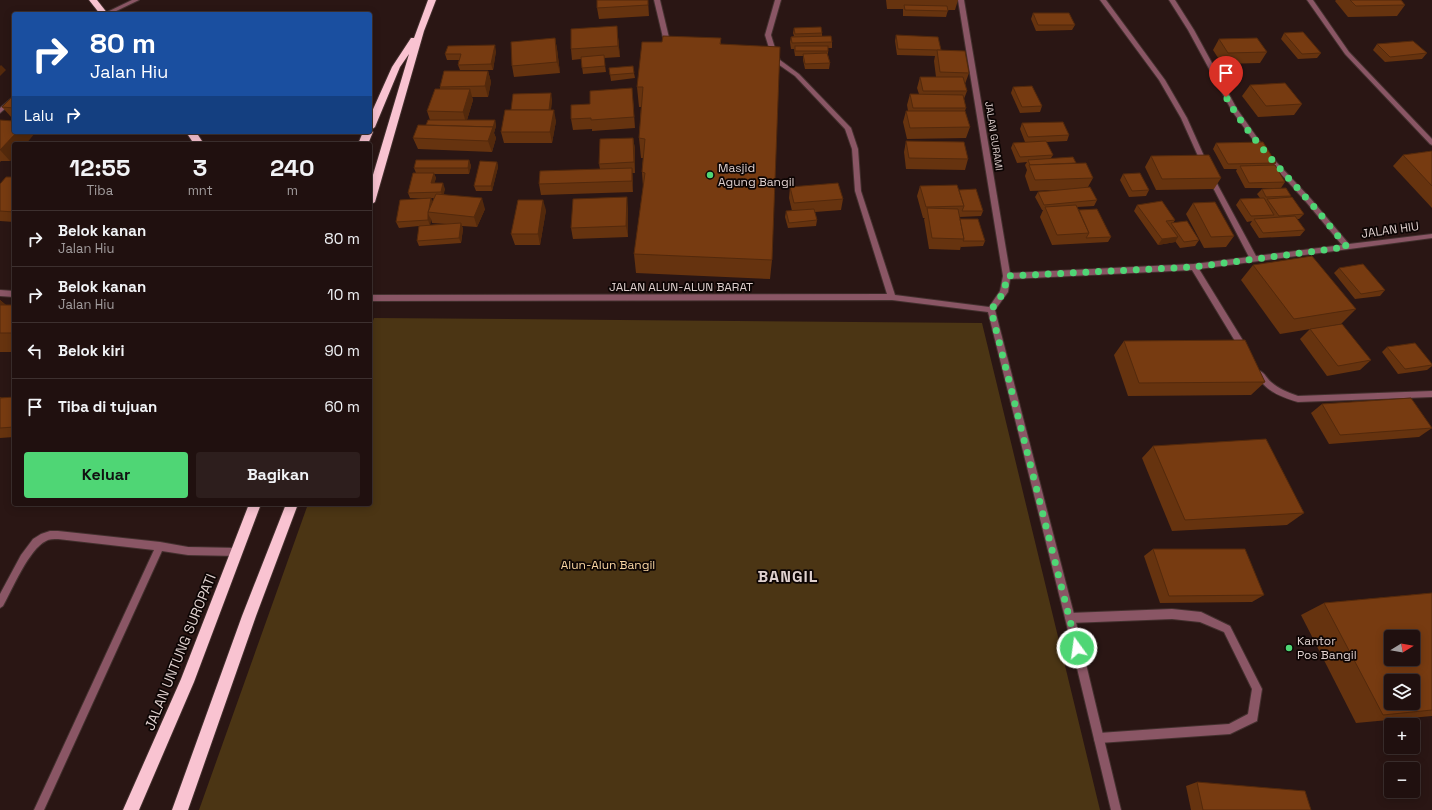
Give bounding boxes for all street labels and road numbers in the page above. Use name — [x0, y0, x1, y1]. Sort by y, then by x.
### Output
street label: JALAN GURAMI — [982, 100, 1006, 172]
street label: JALAN HIU — [1360, 218, 1420, 242]
street label: JALAN ALUN-ALUN BARAT — [609, 279, 753, 295]
street label: JALAN UNTUNG SUROPATI — [140, 571, 220, 733]

